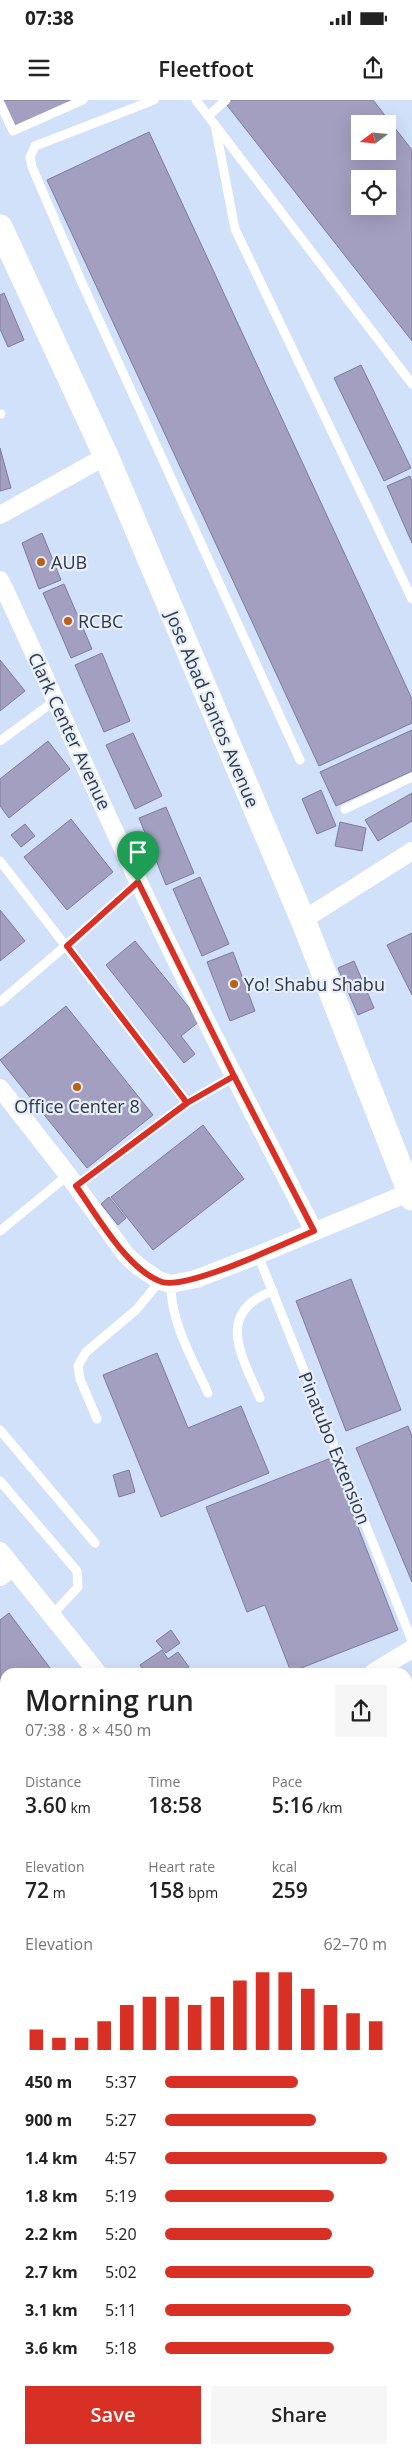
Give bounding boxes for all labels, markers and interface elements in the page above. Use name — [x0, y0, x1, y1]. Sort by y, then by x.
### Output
text: 07:38 — [25, 5, 74, 31]
text: Fleetfoot — [158, 53, 254, 83]
icon: menu — [25, 54, 53, 82]
icon: share — [359, 54, 387, 82]
north arrow — [351, 115, 396, 160]
map controls — [351, 115, 396, 215]
button: locate — [351, 170, 396, 215]
place label: AUB — [51, 550, 87, 574]
marker: AUB — [35, 556, 47, 568]
street label: Jose Abad Santos Avenue — [160, 605, 265, 811]
place label: RCBC — [78, 609, 123, 633]
marker: RCBC — [62, 615, 74, 627]
street label: Clark Center Avenue — [23, 648, 117, 814]
pin — [117, 831, 159, 882]
icon: arrive — [124, 838, 152, 866]
place label: Yo! Shabu Shabu — [244, 972, 385, 996]
marker: Yo! Shabu Shabu — [228, 978, 240, 990]
marker: Office Center 8 — [71, 1081, 83, 1093]
place label: Office Center 8 — [14, 1094, 140, 1118]
street label: Pinatubo Extension — [293, 1368, 377, 1528]
text: Morning run — [25, 1681, 194, 1719]
button: share — [335, 1685, 387, 1737]
text: 07:38 · 8 × 450 m — [25, 1719, 151, 1741]
text: Distance — [25, 1772, 81, 1791]
text: Time — [148, 1772, 180, 1791]
text: Pace — [272, 1772, 302, 1791]
text: 3.60 — [25, 1791, 67, 1819]
text: 18:58 — [148, 1791, 202, 1819]
text: 5:16 — [272, 1791, 313, 1819]
text: km — [67, 1798, 91, 1817]
text: /km — [313, 1798, 343, 1817]
text: Elevation — [25, 1857, 84, 1876]
text: Heart rate — [148, 1857, 215, 1876]
text: kcal — [272, 1857, 297, 1876]
text: 72 — [25, 1876, 49, 1904]
text: 158 — [148, 1876, 184, 1904]
text: 259 — [272, 1876, 308, 1904]
text: m — [49, 1883, 66, 1902]
text: bpm — [184, 1883, 218, 1902]
text: Elevation — [25, 1933, 93, 1955]
text: 62–70 m — [323, 1933, 387, 1955]
text: 450 m — [25, 2071, 72, 2093]
text: 5:37 — [105, 2071, 137, 2093]
text: 900 m — [25, 2109, 72, 2131]
text: 5:27 — [105, 2109, 137, 2131]
text: 1.4 km — [25, 2147, 78, 2169]
text: 4:57 — [105, 2147, 137, 2169]
text: 1.8 km — [25, 2185, 78, 2207]
text: 5:19 — [105, 2185, 137, 2207]
text: 2.2 km — [25, 2223, 78, 2245]
text: 5:20 — [105, 2223, 137, 2245]
text: 2.7 km — [25, 2261, 78, 2283]
text: 5:02 — [105, 2261, 137, 2283]
text: 3.1 km — [25, 2299, 78, 2321]
text: 5:11 — [105, 2299, 137, 2321]
text: 3.6 km — [25, 2337, 78, 2359]
text: 5:18 — [105, 2337, 137, 2359]
button: Save — [25, 2386, 201, 2444]
button: Share — [211, 2386, 387, 2444]

